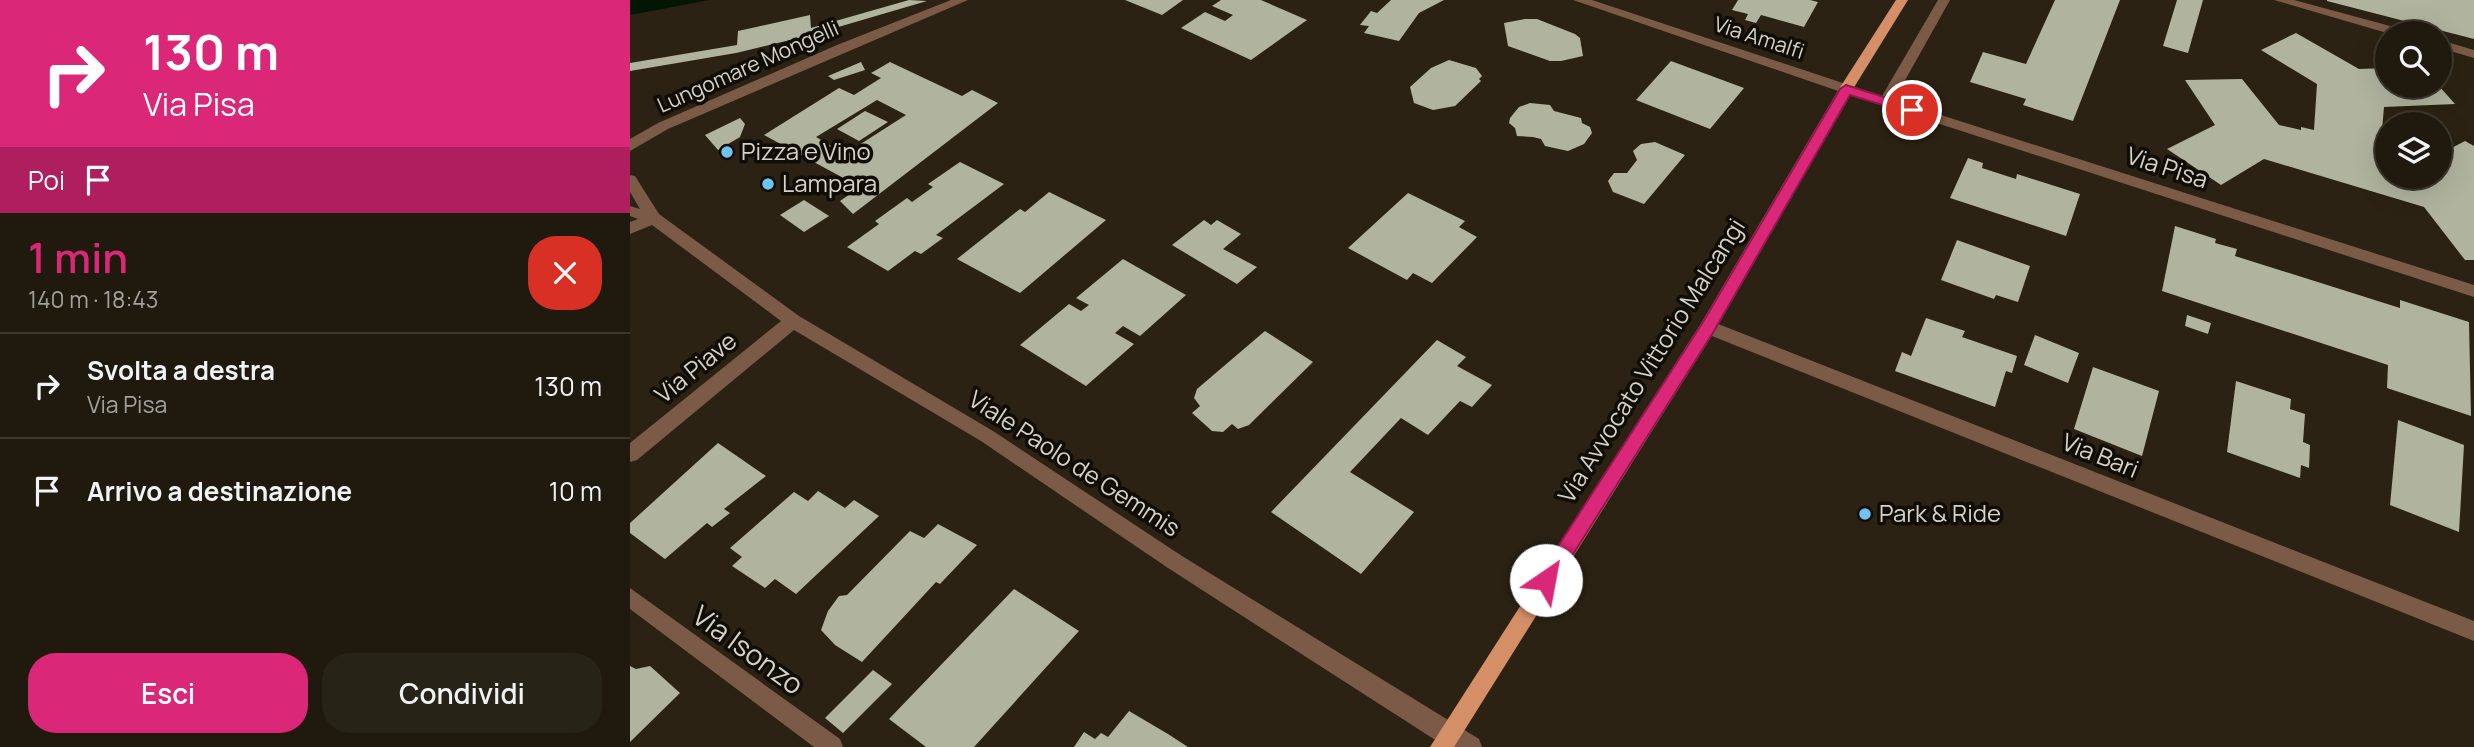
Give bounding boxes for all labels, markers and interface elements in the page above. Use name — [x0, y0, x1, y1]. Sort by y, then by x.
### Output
street label: Via Amalfi — [1711, 9, 1808, 65]
street label: Lungomare Mongelli — [652, 13, 843, 119]
text: 130 m — [143, 18, 279, 85]
map controls — [2375, 21, 2452, 189]
button: search — [2375, 21, 2452, 98]
icon: right — [28, 28, 119, 119]
pin — [1882, 80, 1942, 140]
text: Via Pisa — [143, 82, 255, 126]
icon: arrive — [1893, 91, 1931, 129]
button: layers — [2375, 112, 2452, 189]
place label: Pizza e Vino — [741, 134, 871, 167]
street label: Via Pisa — [2123, 138, 2212, 195]
marker: Pizza e Vino — [719, 144, 735, 160]
icon: arrive — [79, 161, 117, 199]
text: Poi — [28, 162, 65, 198]
place label: Lampara — [782, 166, 877, 199]
marker: Lampara — [760, 176, 776, 192]
street label: Via Avvocato Vittorio Malcangi — [1549, 212, 1752, 509]
text: 1 min — [28, 228, 128, 286]
button: close — [528, 236, 602, 310]
text: 140 m · 18:43 — [28, 283, 159, 315]
street label: Via Piave — [647, 324, 743, 410]
text: Svolta a destra — [87, 352, 275, 388]
icon: right — [28, 367, 66, 405]
text: 130 m — [534, 368, 602, 404]
street label: Viale Paolo de Gemmis — [963, 382, 1187, 544]
text: Via Pisa — [87, 388, 167, 420]
street label: Via Bari — [2057, 424, 2144, 485]
icon: arrive — [28, 472, 66, 510]
text: Arrivo a destinazione — [87, 473, 352, 509]
text: 10 m — [549, 473, 602, 509]
place label: Park & Ride — [1879, 496, 2001, 529]
marker: Park & Ride — [1857, 506, 1873, 522]
position arrow — [1509, 543, 1583, 617]
street label: Via Isonzo — [685, 596, 812, 702]
button: Esci — [28, 653, 308, 733]
button: Condividi — [322, 653, 602, 733]

